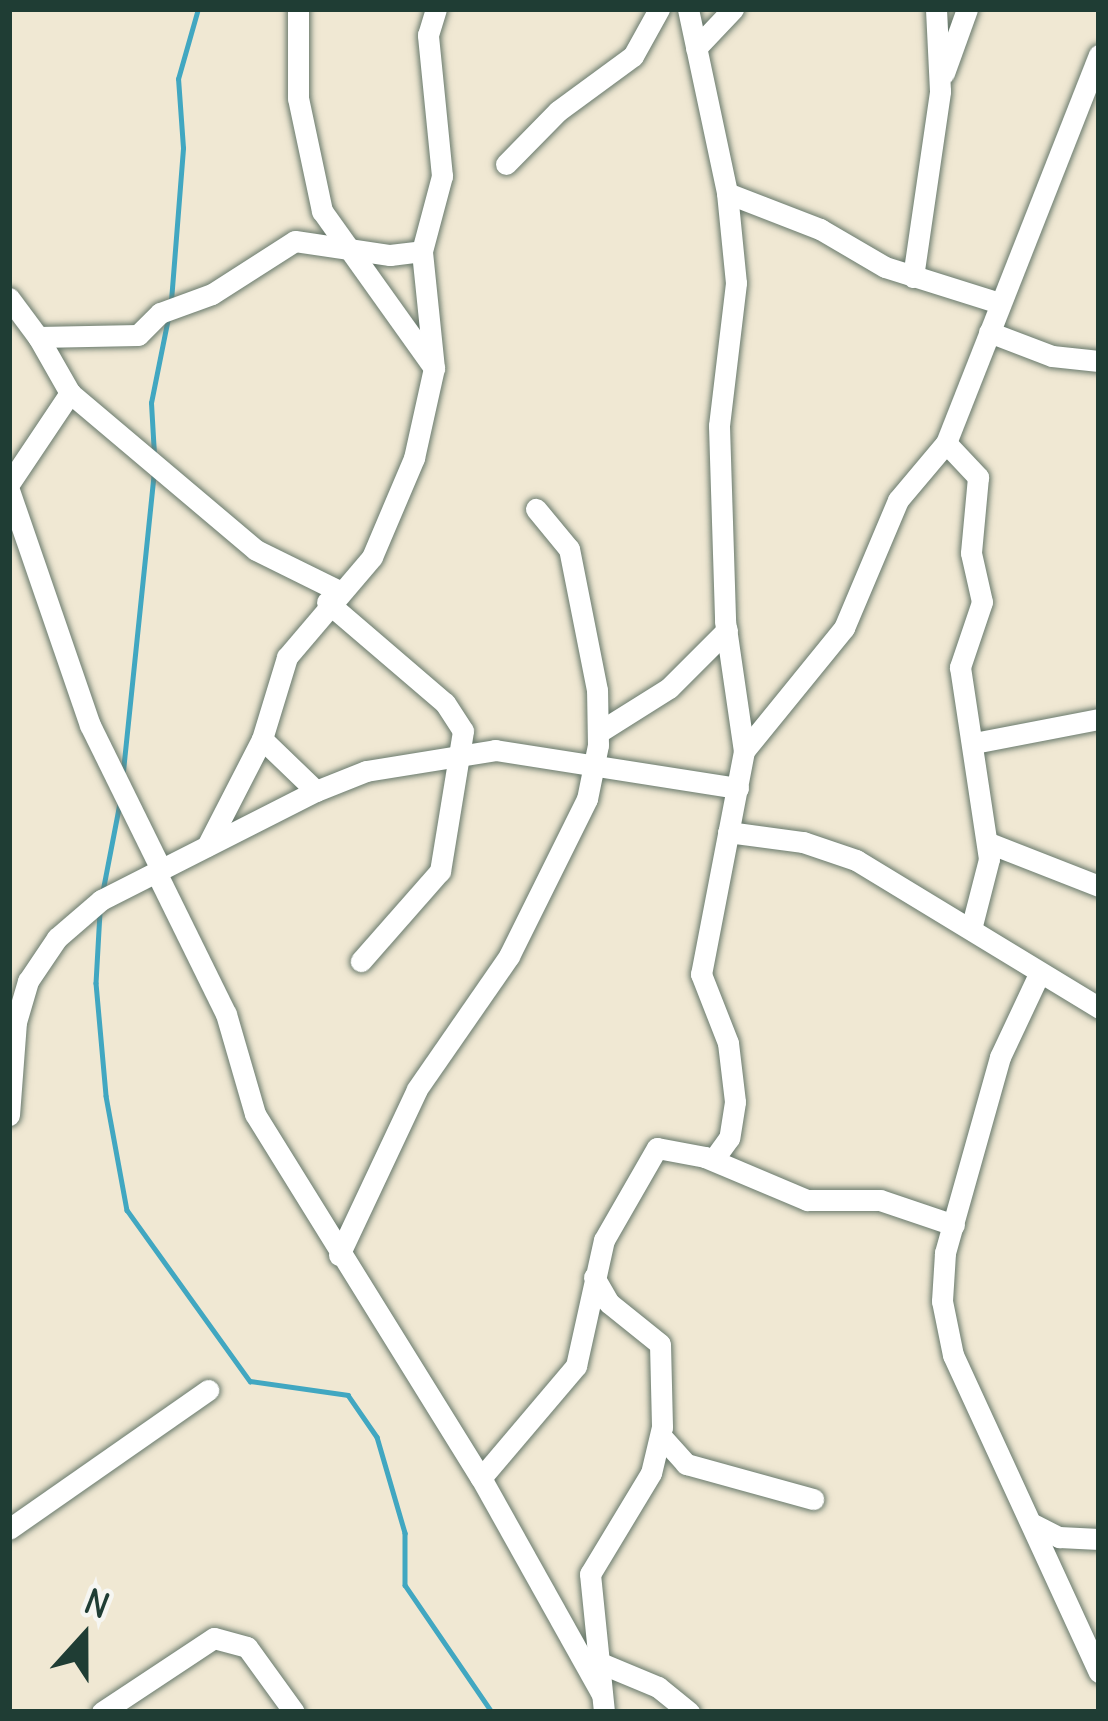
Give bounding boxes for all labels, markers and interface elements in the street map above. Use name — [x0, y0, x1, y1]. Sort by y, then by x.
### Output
north arrow — [24, 1577, 144, 1697]
text: N — [79, 1580, 115, 1627]

